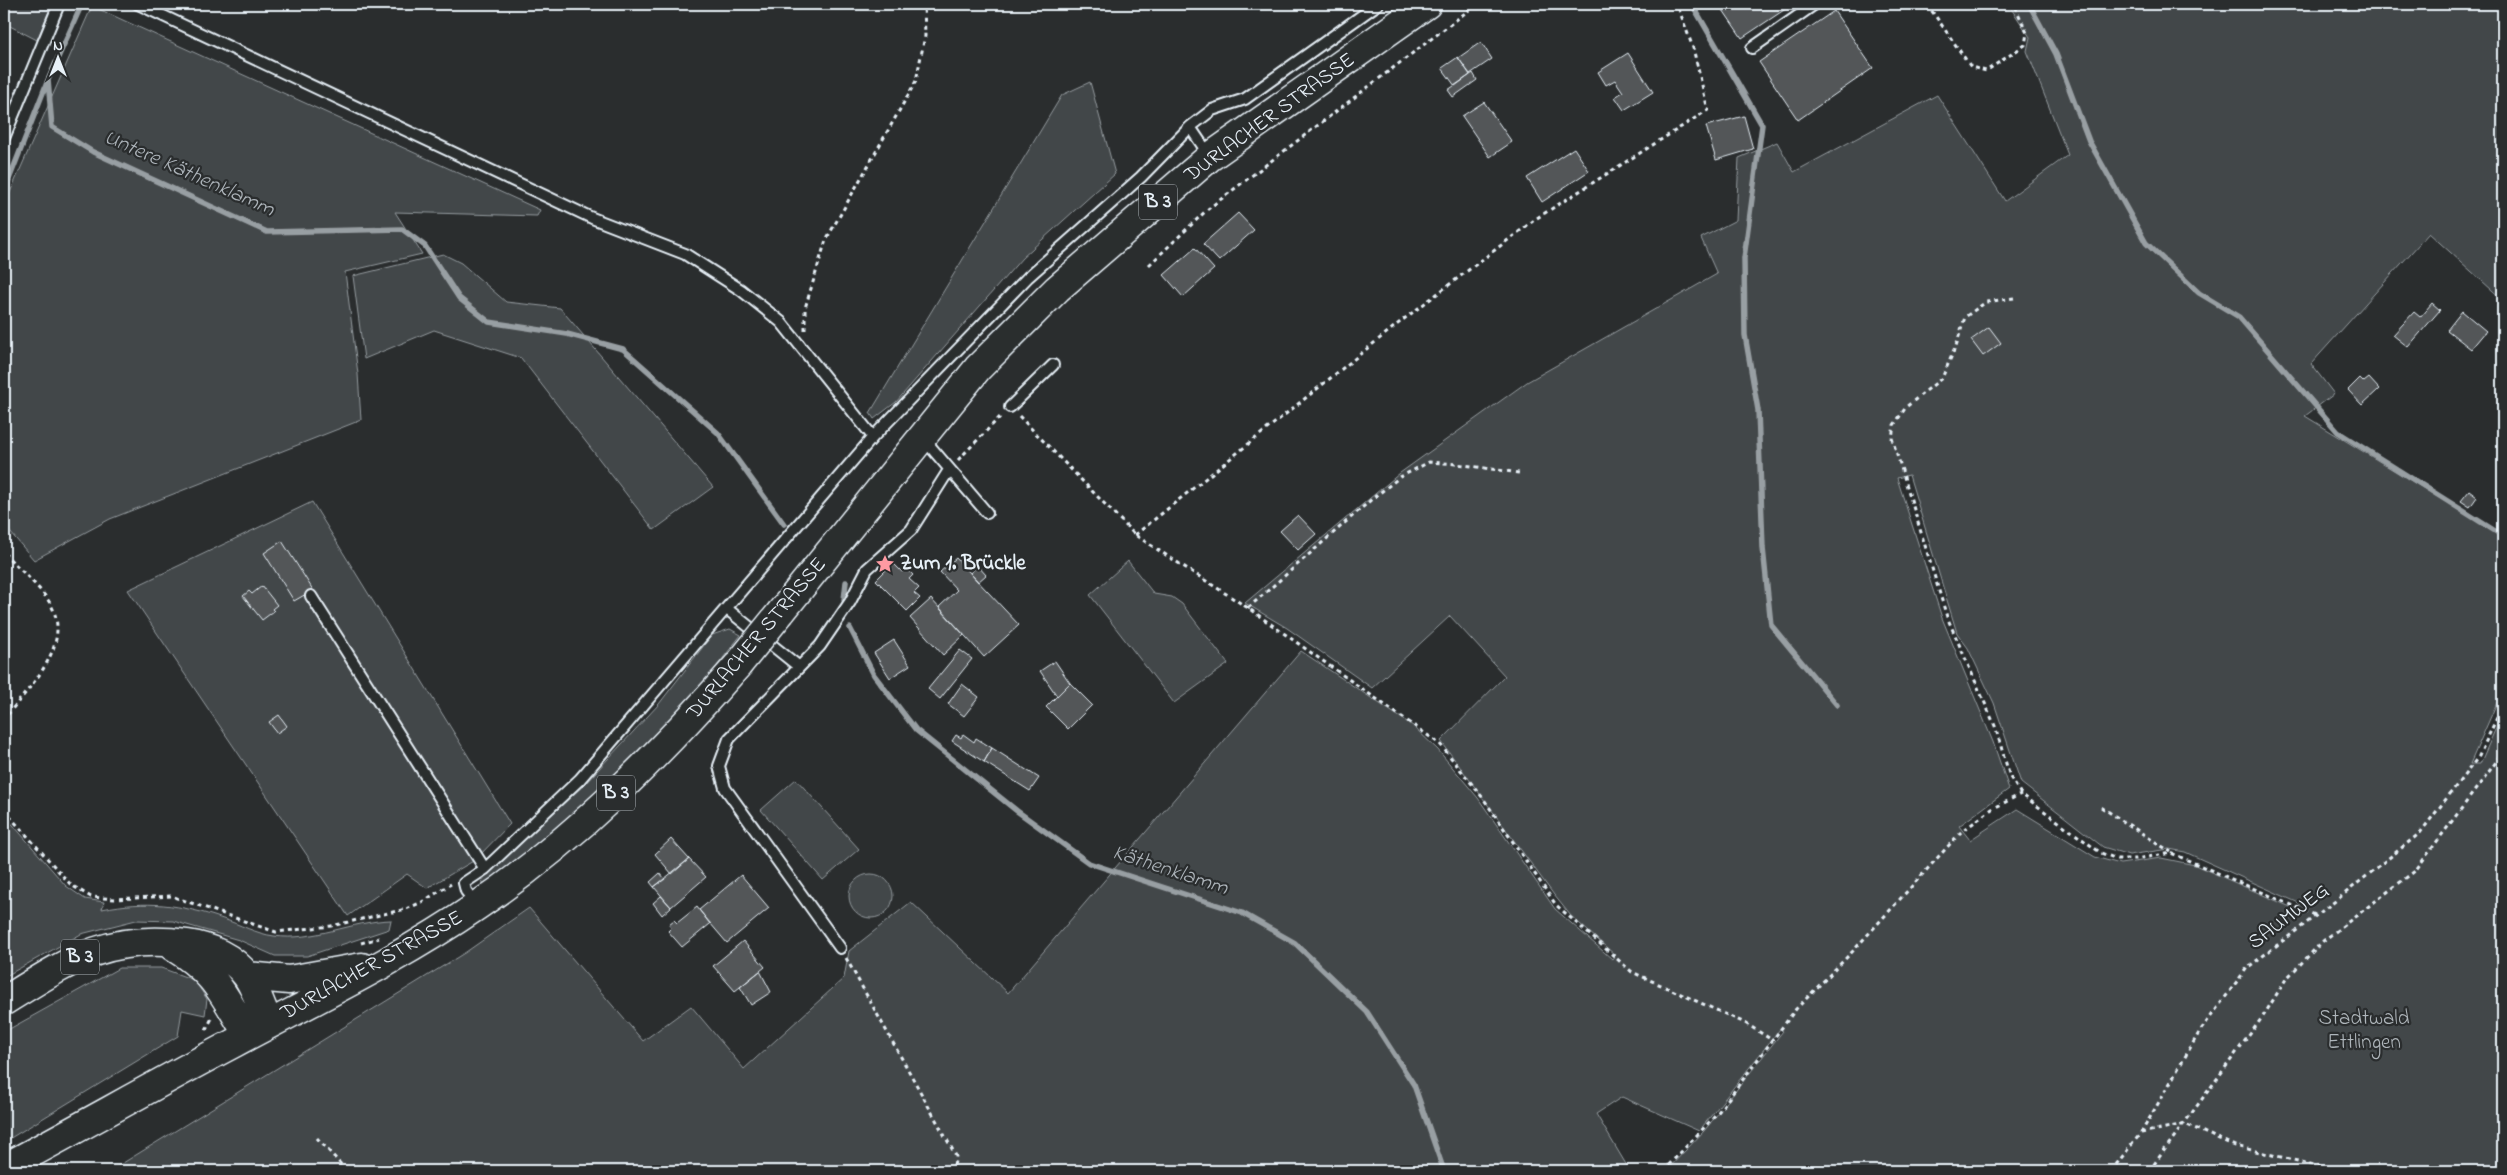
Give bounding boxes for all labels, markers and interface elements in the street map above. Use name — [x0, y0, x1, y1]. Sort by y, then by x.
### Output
north arrow — [32, 32, 82, 82]
text: N — [53, 36, 63, 57]
street label: DURLACHER STRASSE — [1178, 46, 1361, 191]
water label: Untere Käthenklamm — [98, 122, 280, 226]
road number: B 3 — [1139, 184, 1177, 220]
place label: Zum 1. Brückle — [900, 549, 1026, 579]
street label: DURLACHER STRASSE — [679, 551, 834, 728]
place icon: Zum 1. Brückle — [874, 553, 896, 575]
road number: B 3 — [597, 776, 635, 810]
water label: Käthenklamm — [1108, 837, 1233, 905]
street label: SAUMWEG — [2242, 877, 2336, 957]
street label: DURLACHER STRASSE — [275, 903, 469, 1029]
road number: B 3 — [61, 940, 99, 974]
park label: Stadtwald Ettlingen — [2318, 1004, 2410, 1060]

